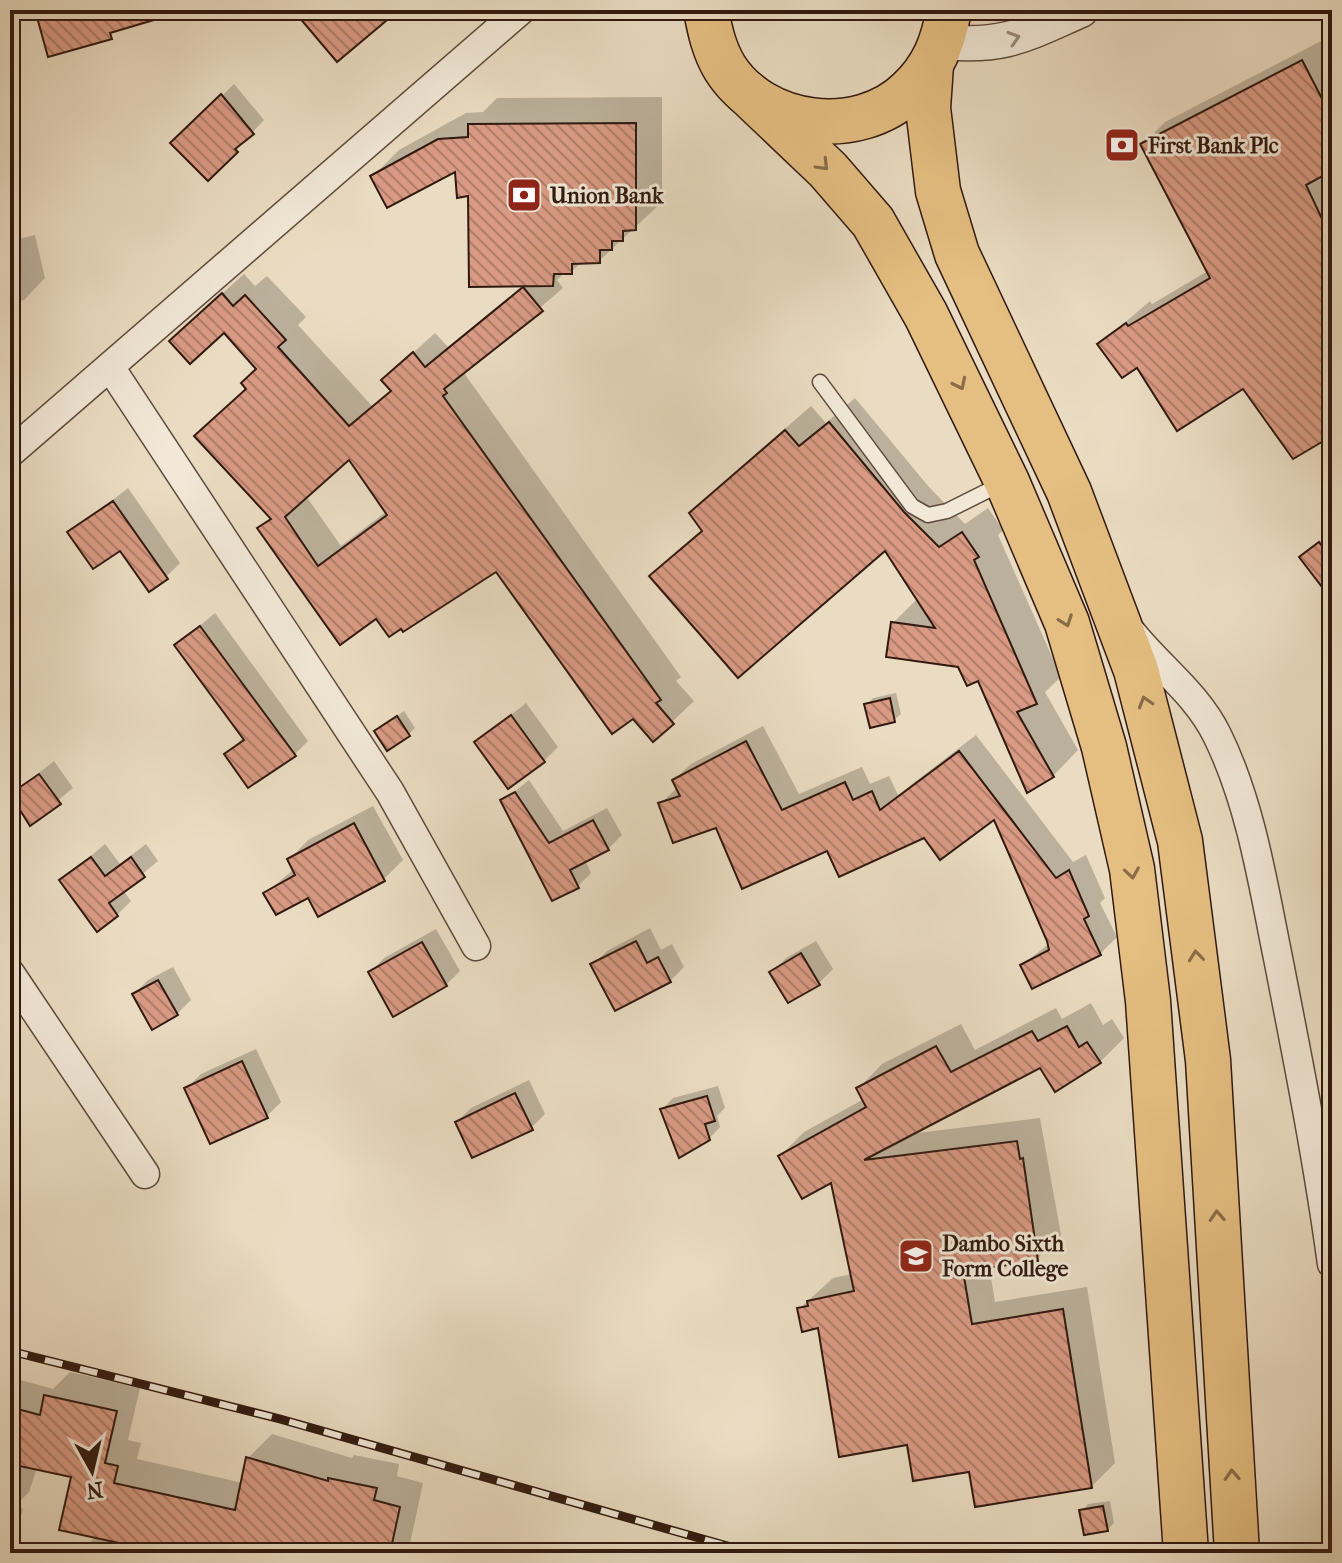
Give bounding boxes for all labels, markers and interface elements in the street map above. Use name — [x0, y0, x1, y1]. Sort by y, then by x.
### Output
one-way arrow — [1007, 31, 1021, 47]
bank icon: First Bank Plc — [1103, 126, 1141, 164]
place label: First Bank Plc — [1147, 133, 1279, 159]
one-way arrow — [813, 156, 828, 170]
bank icon: Union Bank — [505, 176, 543, 214]
place label: Union Bank — [549, 183, 664, 209]
one-way arrow — [950, 376, 966, 391]
one-way arrow — [1056, 613, 1073, 627]
one-way arrow — [1139, 696, 1155, 710]
one-way arrow — [1122, 866, 1139, 879]
one-way arrow — [1188, 950, 1205, 963]
one-way arrow — [1209, 1209, 1226, 1222]
place label: Dambo Sixth Form College — [941, 1231, 1069, 1282]
school or university icon: Dambo Sixth Form College — [897, 1237, 935, 1275]
north arrow — [52, 1431, 132, 1511]
one-way arrow — [1224, 1468, 1241, 1481]
text: N — [84, 1476, 105, 1504]

